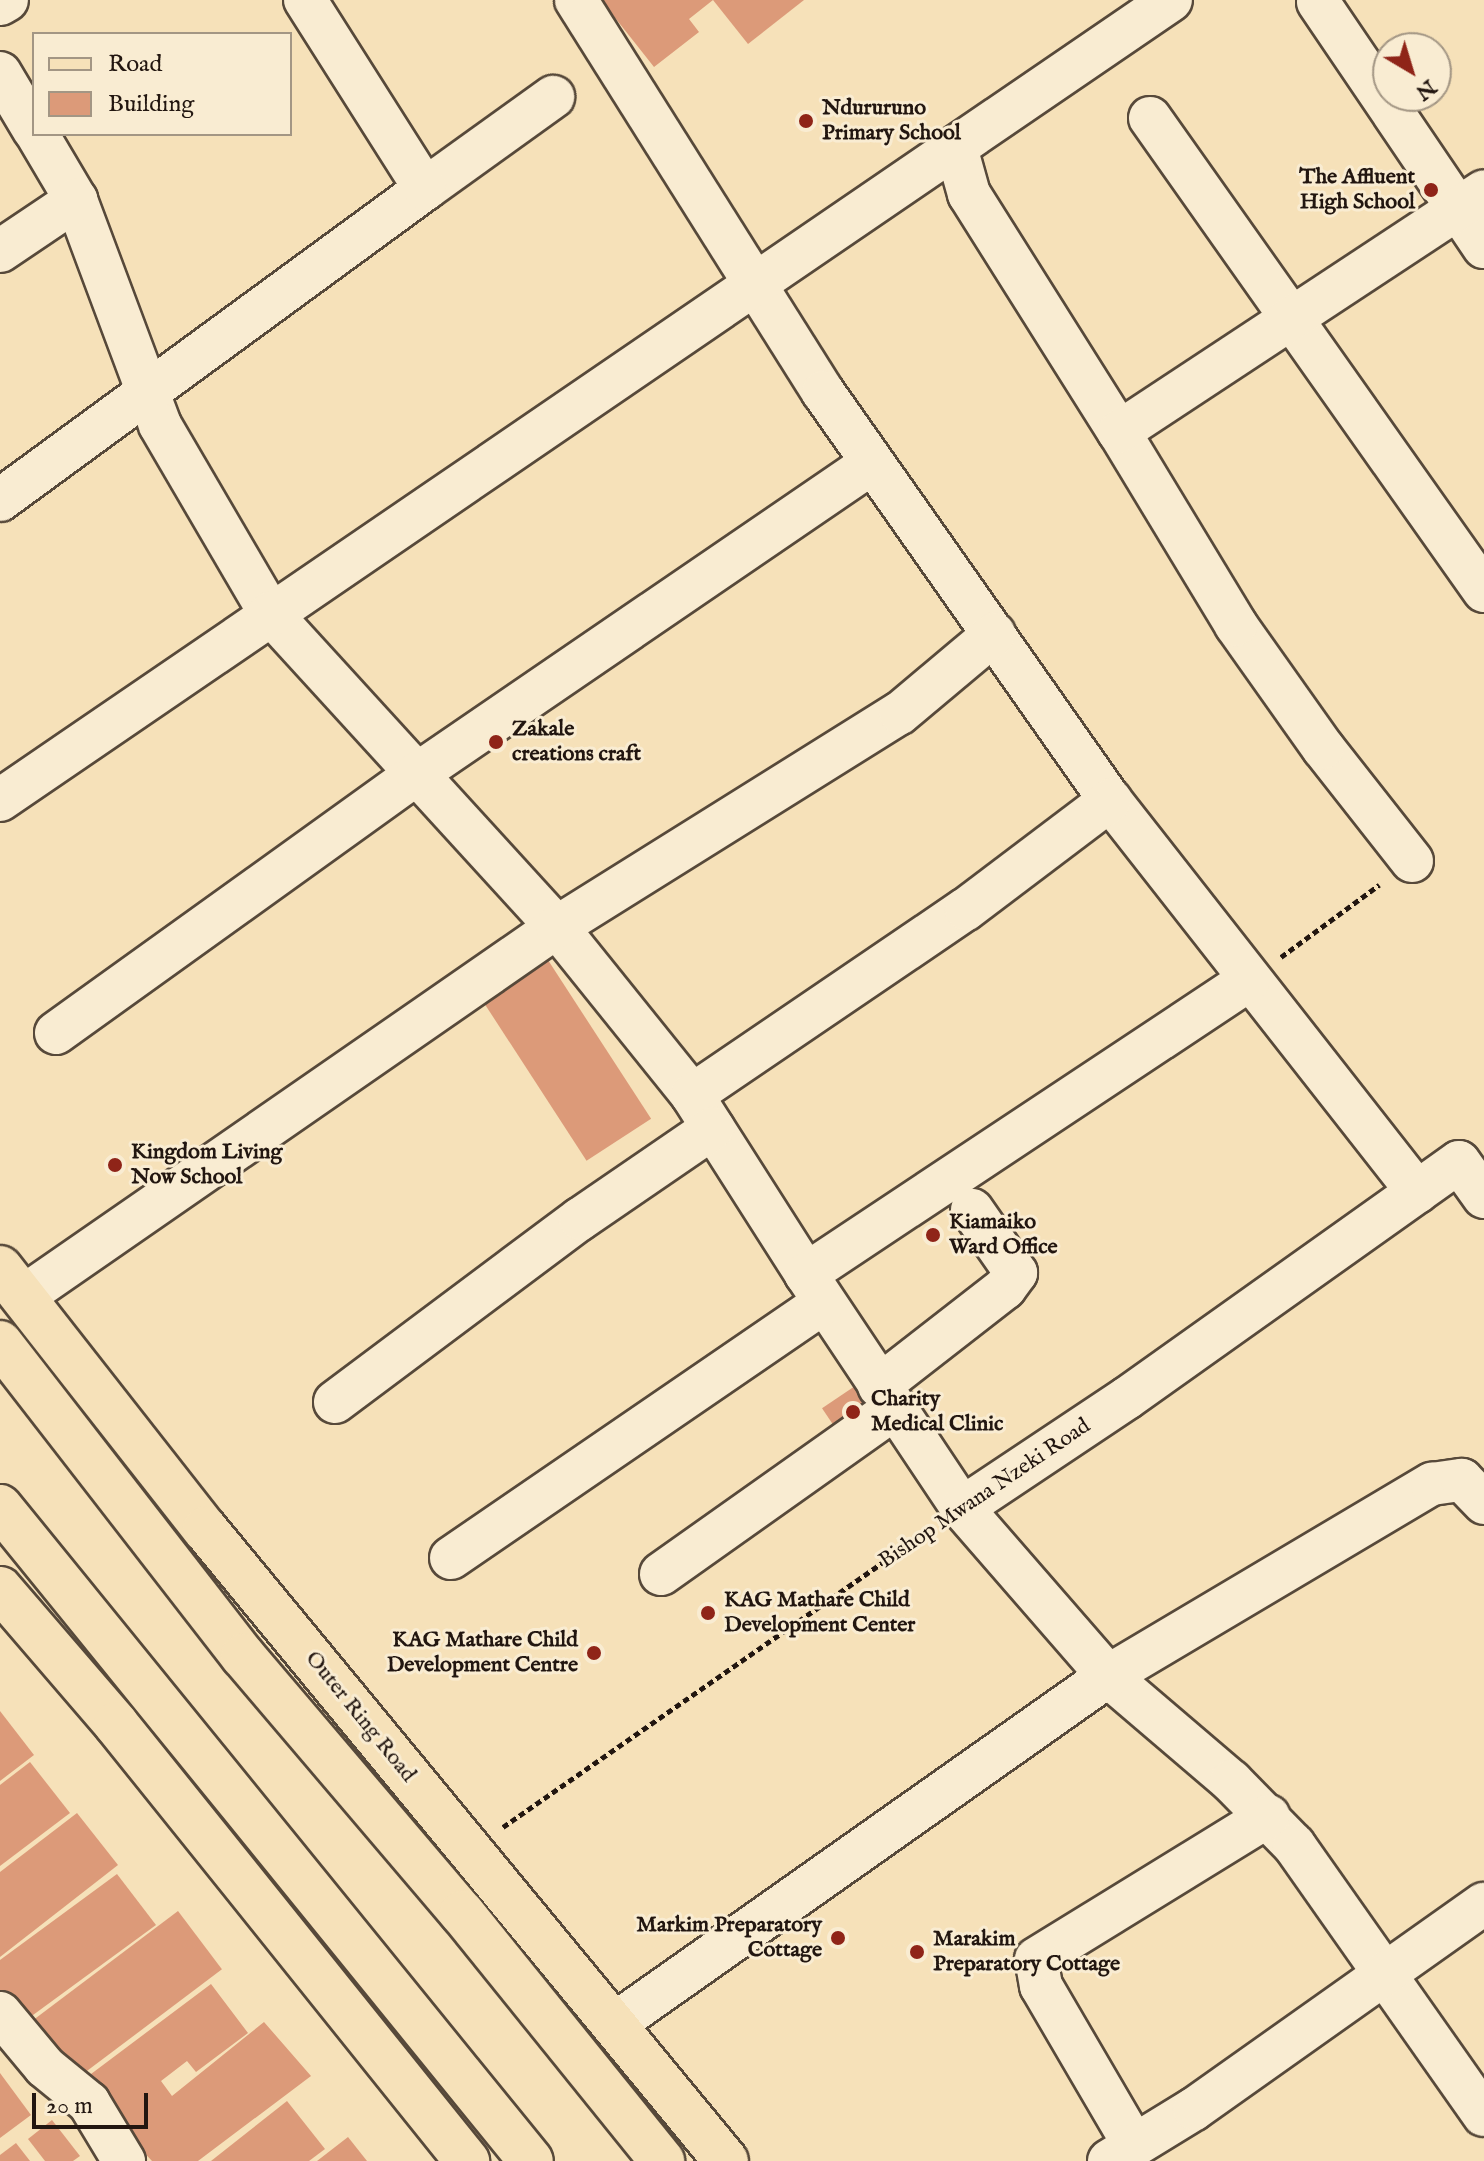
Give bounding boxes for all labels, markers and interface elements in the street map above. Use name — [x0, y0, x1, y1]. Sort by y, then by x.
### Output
legend — [32, 32, 292, 136]
north arrow — [1372, 32, 1452, 112]
text: Road — [108, 49, 162, 80]
text: N — [1409, 72, 1442, 106]
text: Building — [108, 89, 194, 120]
place label: Ndururuno Primary School — [822, 95, 961, 146]
marker: Ndururuno Primary School — [797, 112, 815, 130]
place label: The Affluent High School — [1299, 164, 1415, 216]
marker: The Affluent High School — [1422, 181, 1440, 199]
place label: Zakale creations craft — [512, 716, 641, 768]
marker: Zakale creations craft — [487, 733, 505, 751]
place label: Kingdom Living Now School — [131, 1139, 282, 1190]
marker: Kingdom Living Now School — [106, 1156, 124, 1174]
place label: Kiamaiko Ward Office — [949, 1209, 1058, 1260]
marker: Kiamaiko Ward Office — [924, 1226, 942, 1244]
place label: Charity Medical Clinic — [871, 1386, 1004, 1438]
marker: Charity Medical Clinic — [842, 1401, 864, 1423]
street label: Bishop Mwana Nzeki Road — [874, 1413, 1096, 1575]
place label: KAG Mathare Child Development Center — [724, 1587, 915, 1638]
marker: KAG Mathare Child Development Center — [699, 1604, 717, 1622]
place label: KAG Mathare Child Development Centre — [387, 1627, 578, 1678]
marker: KAG Mathare Child Development Centre — [585, 1644, 603, 1662]
street label: Outer Ring Road — [299, 1646, 421, 1788]
place label: Markim Preparatory Cottage — [636, 1912, 822, 1964]
place label: Marakim Preparatory Cottage — [933, 1926, 1120, 1978]
marker: Markim Preparatory Cottage — [829, 1929, 847, 1947]
marker: Marakim Preparatory Cottage — [908, 1943, 926, 1961]
scale bar — [36, 2077, 152, 2127]
text: 20 m — [46, 2091, 93, 2122]

